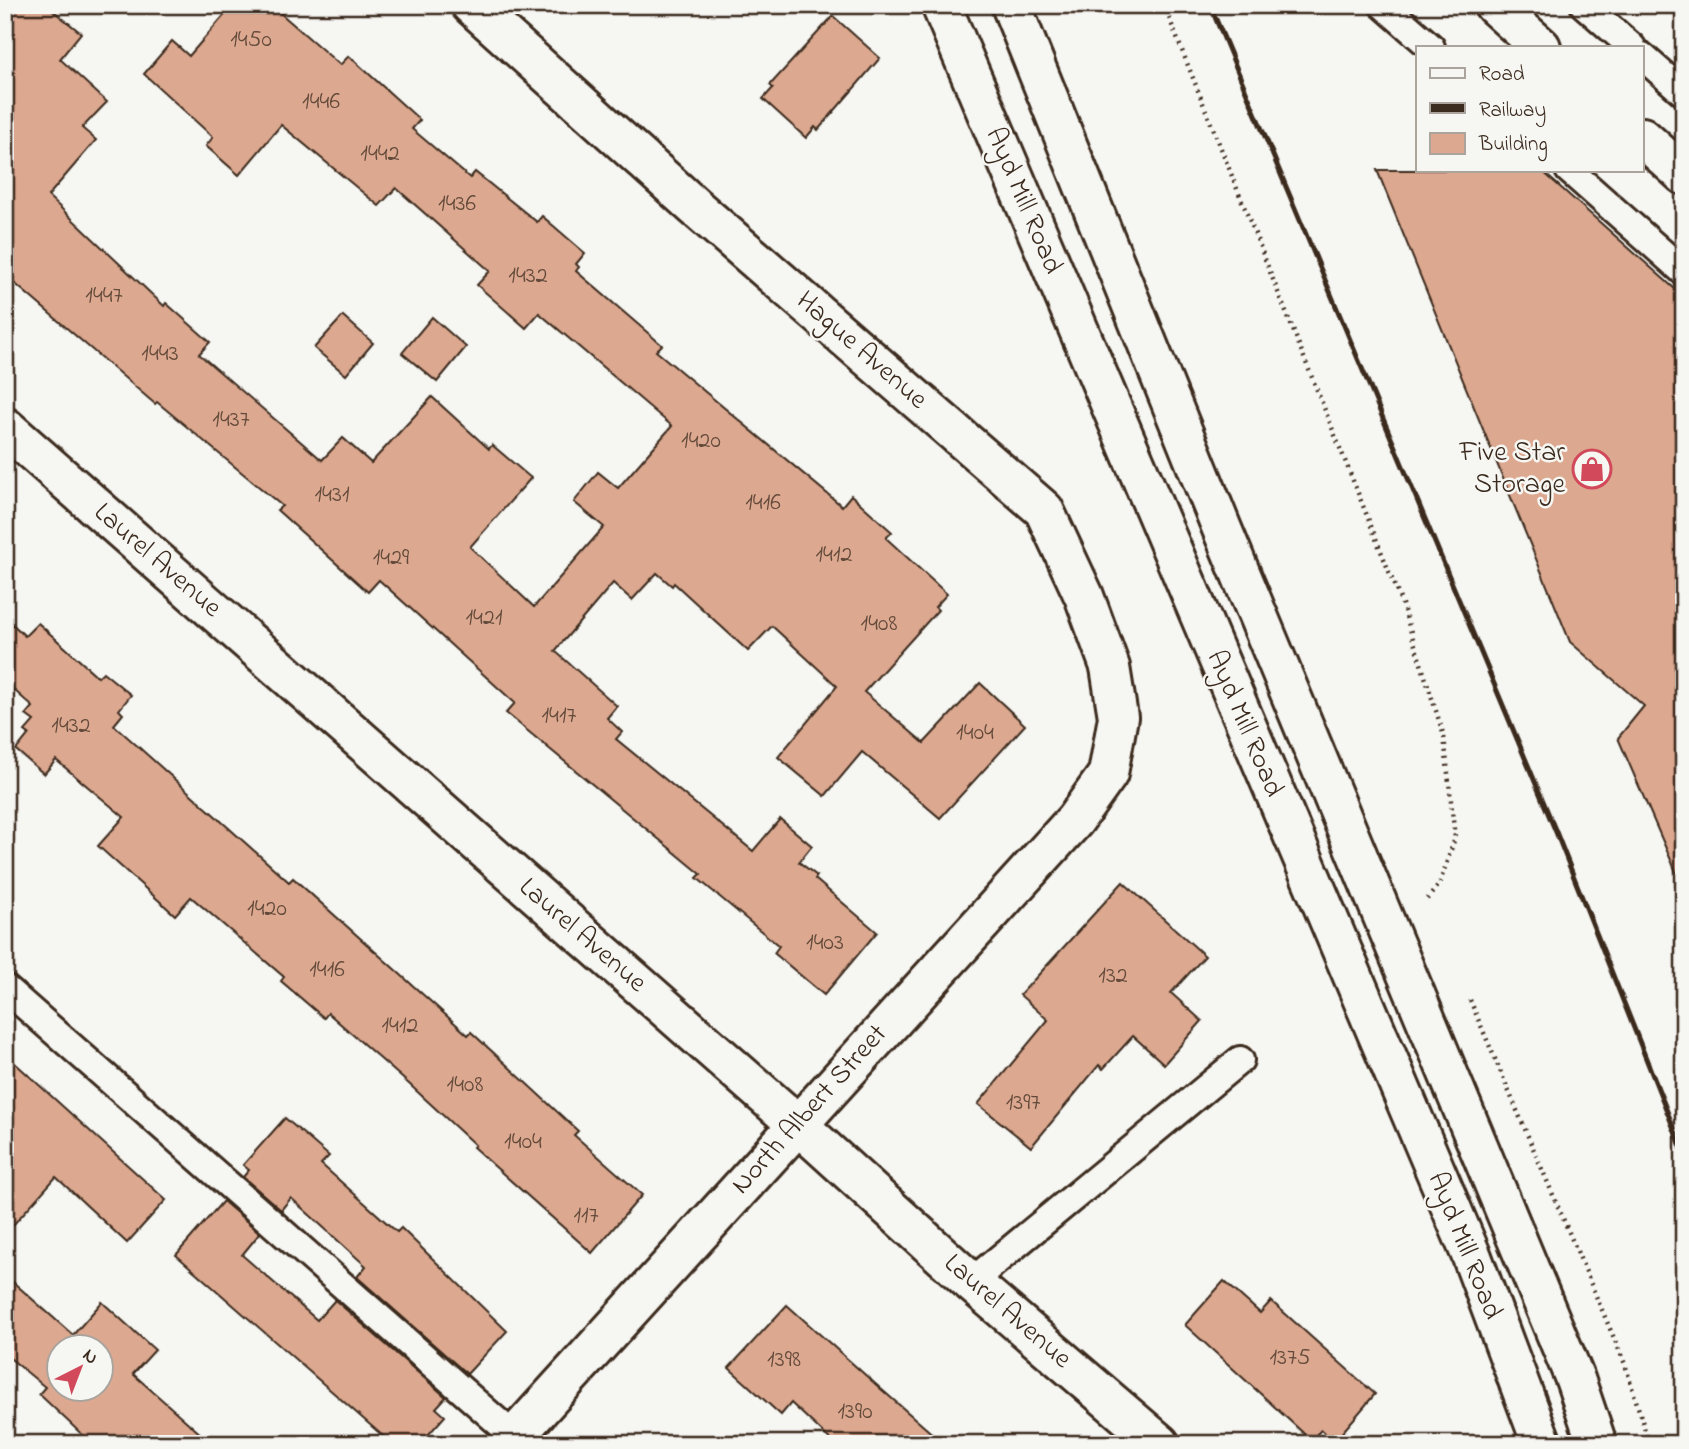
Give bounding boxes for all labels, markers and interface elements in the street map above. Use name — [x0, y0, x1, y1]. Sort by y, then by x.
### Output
house number: 1450 — [230, 23, 272, 58]
legend — [1416, 46, 1644, 172]
text: Road — [1479, 60, 1525, 90]
house number: 1446 — [302, 85, 340, 120]
text: Railway — [1479, 96, 1546, 128]
street label: Ayd Mill Road — [974, 121, 1072, 281]
text: Building — [1478, 130, 1548, 162]
house number: 1442 — [360, 137, 400, 172]
house number: 1436 — [438, 187, 476, 222]
house number: 1432 — [508, 259, 548, 294]
house number: 1447 — [85, 279, 123, 314]
street label: Hague Avenue — [786, 282, 936, 420]
house number: 1443 — [141, 337, 179, 372]
house number: 1437 — [212, 403, 250, 438]
house number: 1420 — [681, 424, 721, 459]
place label: Five Star Storage — [1458, 433, 1565, 506]
shop icon: Five Star Storage — [1571, 448, 1613, 490]
house number: 1431 — [314, 478, 350, 513]
house number: 1416 — [745, 486, 781, 521]
street label: Laurel Avenue — [84, 494, 230, 629]
house number: 1412 — [815, 538, 853, 573]
house number: 1429 — [373, 541, 410, 576]
house number: 1421 — [465, 601, 503, 636]
house number: 1408 — [861, 607, 897, 642]
street label: Ayd Mill Road — [1195, 644, 1293, 804]
house number: 1417 — [541, 699, 577, 734]
house number: 1432 — [51, 709, 91, 744]
house number: 1404 — [956, 716, 994, 751]
street label: Laurel Avenue — [509, 869, 655, 1004]
house number: 1420 — [247, 892, 287, 927]
house number: 1403 — [806, 926, 844, 961]
house number: 1416 — [309, 953, 345, 988]
house number: 132 — [1098, 959, 1128, 994]
house number: 1412 — [381, 1009, 419, 1044]
street label: North Albert Street — [722, 1016, 898, 1204]
house number: 1408 — [447, 1068, 483, 1103]
house number: 1397 — [1006, 1086, 1040, 1121]
house number: 1404 — [504, 1125, 542, 1160]
street label: Ayd Mill Road — [1416, 1166, 1512, 1326]
house number: 117 — [573, 1199, 599, 1234]
street label: Laurel Avenue — [934, 1245, 1080, 1380]
north arrow — [46, 1334, 116, 1404]
house number: 1375 — [1269, 1341, 1311, 1376]
text: N — [76, 1343, 104, 1372]
house number: 1398 — [767, 1343, 801, 1378]
house number: 1390 — [837, 1395, 873, 1430]

